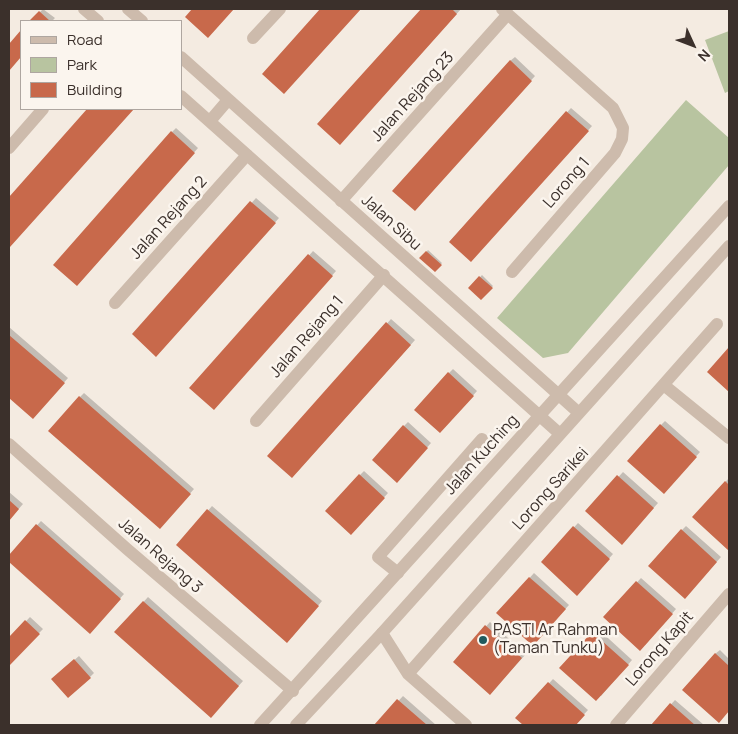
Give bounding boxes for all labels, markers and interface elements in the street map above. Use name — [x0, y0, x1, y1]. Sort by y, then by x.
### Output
legend — [20, 20, 182, 110]
north arrow — [668, 20, 718, 70]
text: Road — [67, 29, 103, 50]
text: N — [694, 45, 715, 66]
street label: Jalan Rejang 23 — [368, 48, 458, 146]
text: Park — [67, 54, 97, 75]
text: Building — [67, 79, 122, 100]
street label: Lorong 1 — [540, 154, 594, 212]
street label: Jalan Rejang 2 — [127, 172, 211, 264]
street label: Jalan Sibu — [357, 191, 425, 255]
street label: Jalan Rejang 1 — [266, 292, 348, 382]
street label: Jalan Kuching — [441, 411, 523, 499]
street label: Lorong Sarikei — [509, 444, 593, 534]
street label: Jalan Rejang 3 — [114, 514, 206, 598]
street label: Lorong Kapit — [622, 608, 698, 690]
place label: PASTI Ar Rahman (Taman Tunku) — [493, 621, 618, 659]
marker: PASTI Ar Rahman (Taman Tunku) — [477, 634, 489, 646]

